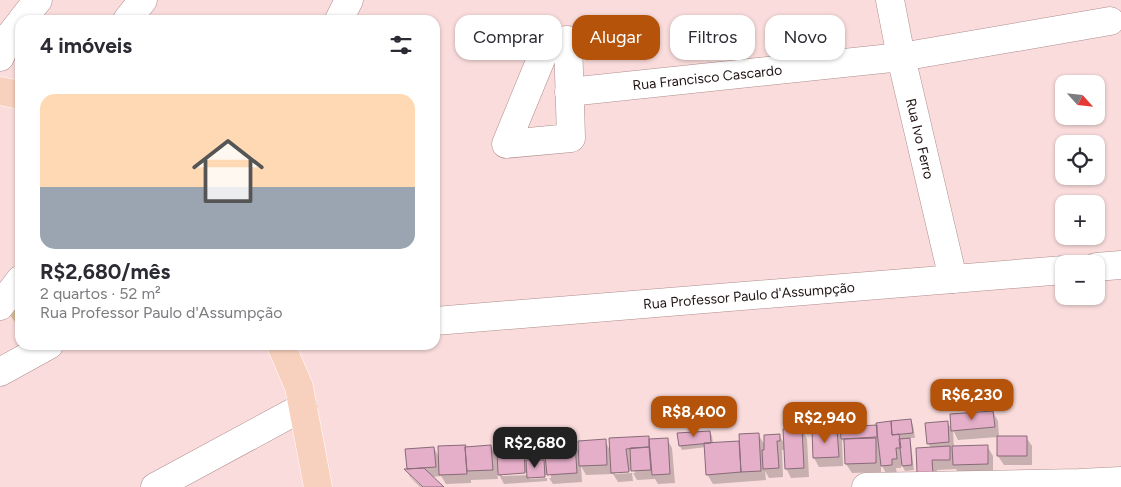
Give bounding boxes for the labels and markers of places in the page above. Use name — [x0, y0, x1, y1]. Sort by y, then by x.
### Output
pin: R$6,230 — [926, 378, 1018, 421]
pin: R$8,400 — [648, 396, 740, 438]
pin: R$2,940 — [779, 402, 871, 444]
pin: R$2,680 — [489, 426, 581, 469]

